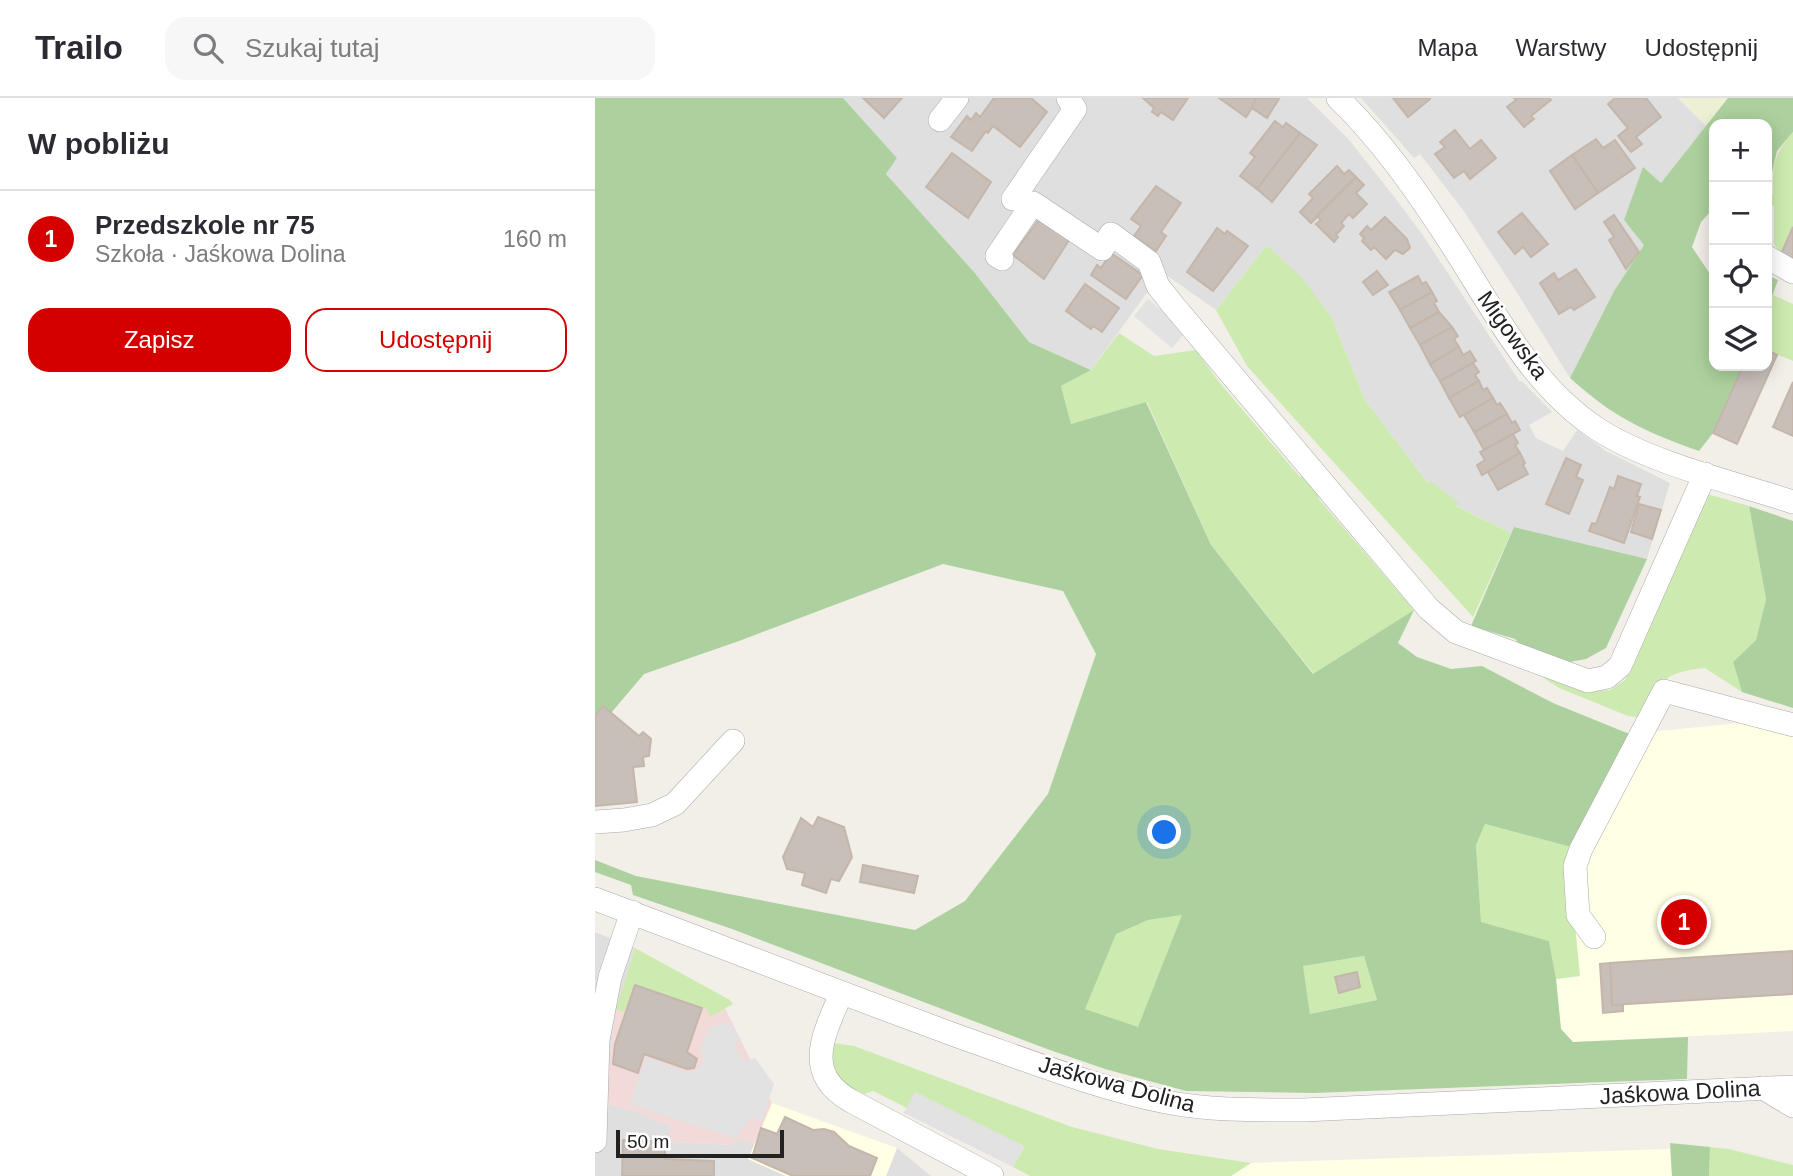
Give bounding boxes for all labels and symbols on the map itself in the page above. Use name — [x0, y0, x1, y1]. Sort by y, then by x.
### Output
street label: Migowska — [1472, 286, 1554, 384]
your location — [1147, 815, 1181, 849]
pin: 1 — [1661, 896, 1707, 948]
street label: Jaśkowa Dolina — [1036, 1051, 1198, 1117]
street label: Jaśkowa Dolina — [1599, 1075, 1761, 1109]
scale bar — [616, 1127, 784, 1159]

